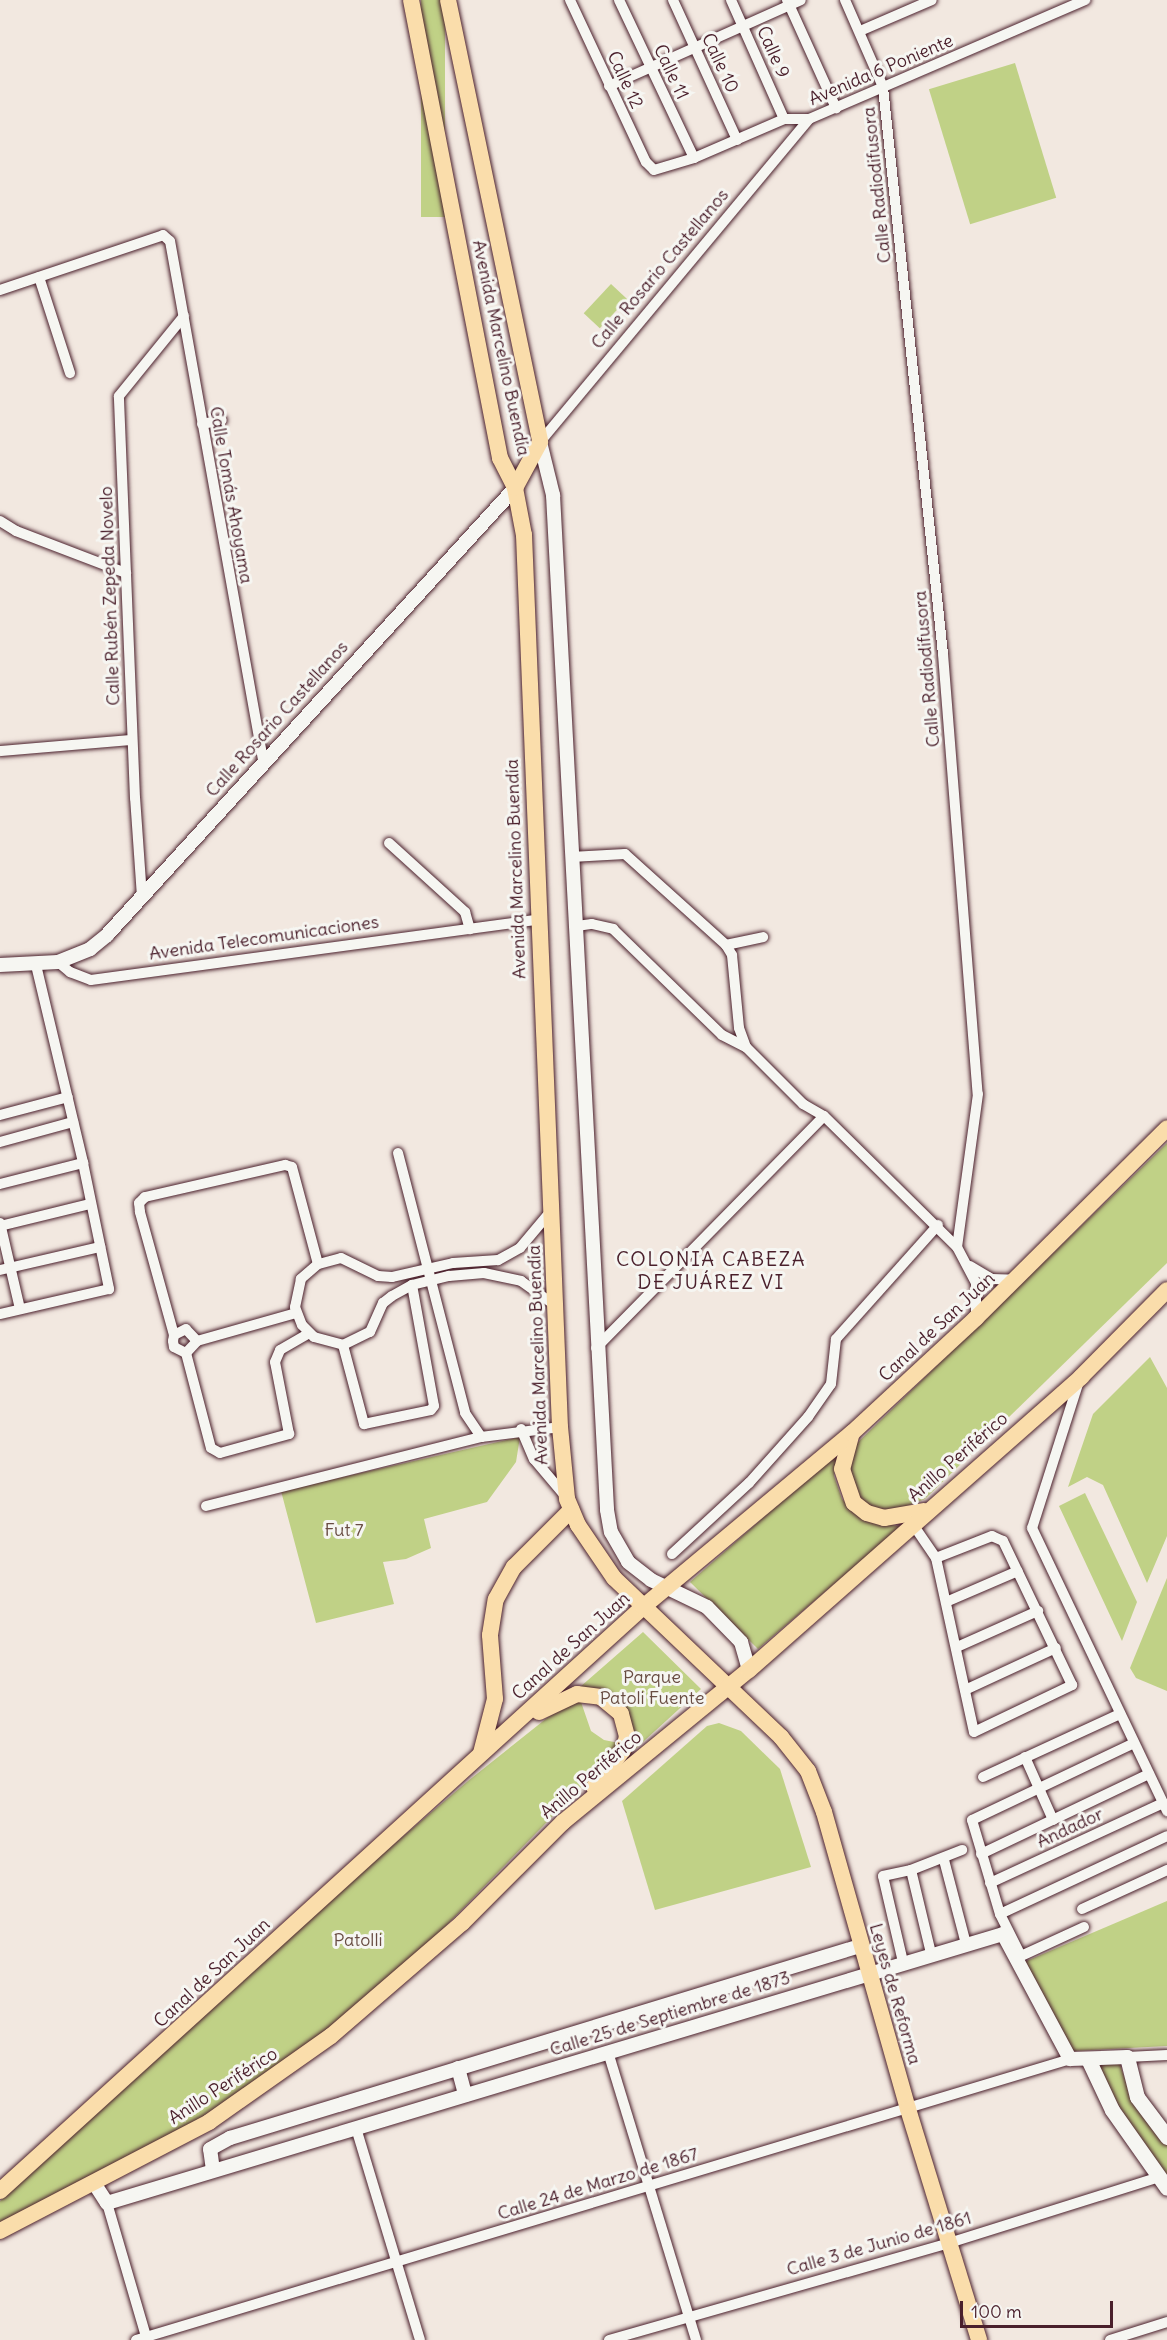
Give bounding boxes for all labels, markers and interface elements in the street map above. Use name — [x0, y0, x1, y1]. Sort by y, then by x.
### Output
street label: Calle 9 — [752, 23, 794, 81]
street label: Calle 10 — [697, 30, 743, 96]
street label: Avenida 6 Poniente — [806, 30, 956, 110]
street label: Calle 11 — [649, 41, 693, 103]
street label: Calle 12 — [602, 48, 648, 112]
street label: Calle Radiodifusora — [858, 106, 896, 264]
street label: Calle Rosario Castellanos — [587, 184, 733, 354]
street label: Avenida Marcelino Buendía — [468, 238, 534, 458]
street label: Calle Tomás Ahoyama — [205, 405, 257, 585]
street label: Calle Rubén Zepeda Novelo — [95, 486, 125, 706]
street label: Calle Radiodifusora — [909, 590, 945, 748]
street label: Calle Rosario Castellanos — [201, 637, 353, 801]
street label: Avenida Marcelino Buendía — [501, 759, 531, 979]
street label: Avenida Telecomunicaciones — [148, 911, 380, 965]
street label: Avenida Marcelino Buendía — [523, 1245, 553, 1465]
district label: COLONIA CABEZA DE JUÁREZ VI — [616, 1247, 806, 1294]
street label: Canal de San Juan — [875, 1268, 999, 1386]
street label: Anillo Periférico — [904, 1408, 1012, 1506]
park label: Fut 7 — [324, 1519, 364, 1541]
street label: Canal de San Juan — [508, 1588, 634, 1704]
park label: Parque Patoli Fuente — [600, 1667, 704, 1710]
street label: Anillo Periférico — [536, 1726, 646, 1824]
street label: Andador — [1033, 1803, 1107, 1853]
street label: Canal de San Juan — [150, 1914, 274, 2032]
street label: Leyes de Reforma — [865, 1921, 925, 2067]
park label: Patolli — [334, 1929, 382, 1951]
street label: Calle 25 de Septiembre de 1873 — [547, 1967, 793, 2061]
street label: Anillo Periférico — [165, 2043, 281, 2129]
street label: Calle 24 de Marzo de 1867 — [495, 2143, 701, 2225]
street label: Calle 3 de Junio de 1861 — [784, 2207, 974, 2281]
scale bar — [963, 2289, 1116, 2327]
text: 100 m — [971, 2300, 1022, 2323]

